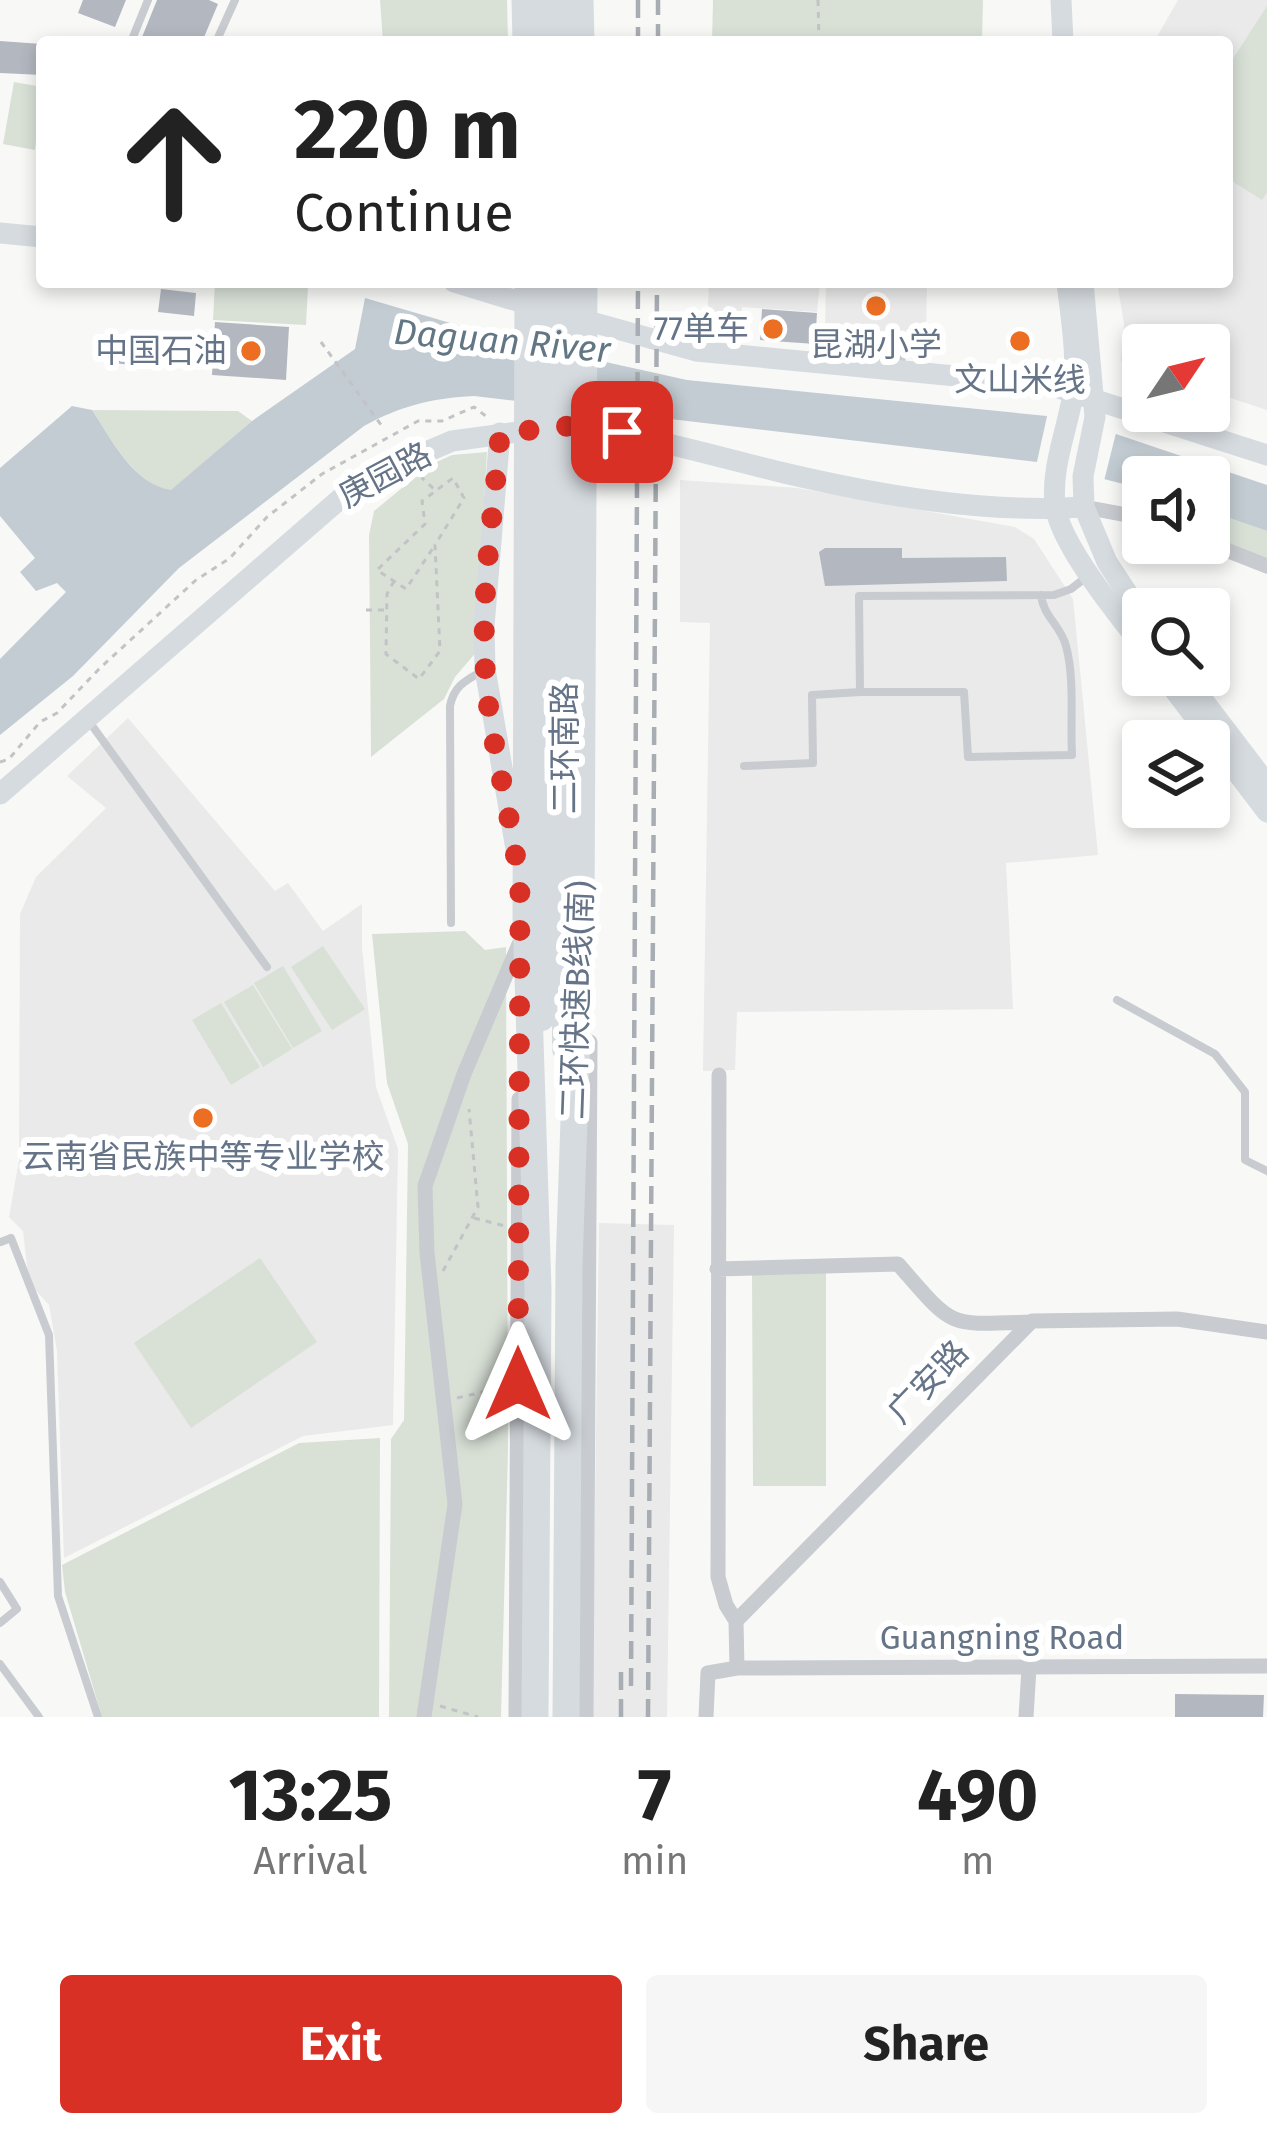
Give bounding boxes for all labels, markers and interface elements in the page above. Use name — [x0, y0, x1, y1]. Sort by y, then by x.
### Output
text: 220 m — [294, 79, 521, 180]
icon: ahead — [96, 84, 252, 240]
text: Continue — [294, 181, 514, 245]
marker: 昆湖小学 — [863, 293, 889, 319]
place label: 77单车 — [654, 309, 749, 349]
water label: Daguan River — [392, 310, 613, 372]
marker: 77单车 — [760, 316, 786, 342]
north arrow — [1122, 324, 1230, 432]
map controls — [1122, 324, 1230, 828]
place label: 昆湖小学 — [810, 325, 942, 365]
marker: 文山米线 — [1007, 328, 1033, 354]
place label: 中国石油 — [95, 331, 227, 371]
marker: 中国石油 — [238, 338, 264, 364]
place label: 文山米线 — [954, 360, 1086, 400]
pin — [571, 381, 673, 483]
icon: arrive — [589, 399, 655, 465]
street label: 庚园路 — [332, 434, 438, 516]
button: sound — [1122, 456, 1230, 564]
button: search — [1122, 588, 1230, 696]
street label: 二环南路 — [545, 682, 585, 814]
button: layers — [1122, 720, 1230, 828]
street label: 二环快速B线(南) — [553, 880, 601, 1120]
marker: 云南省民族中等专业学校 — [190, 1105, 216, 1131]
place label: 云南省民族中等专业学校 — [22, 1137, 385, 1177]
position arrow — [455, 1321, 581, 1447]
street label: 广安路 — [879, 1332, 977, 1432]
street label: Guangning Road — [880, 1618, 1124, 1658]
text: 13:25 — [229, 1753, 392, 1839]
text: 7 — [638, 1753, 671, 1839]
text: 490 — [917, 1753, 1038, 1839]
text: Arrival — [253, 1838, 368, 1884]
text: min — [621, 1838, 688, 1884]
text: m — [961, 1838, 994, 1884]
button: Exit — [60, 1975, 622, 2113]
button: Share — [646, 1975, 1207, 2113]

